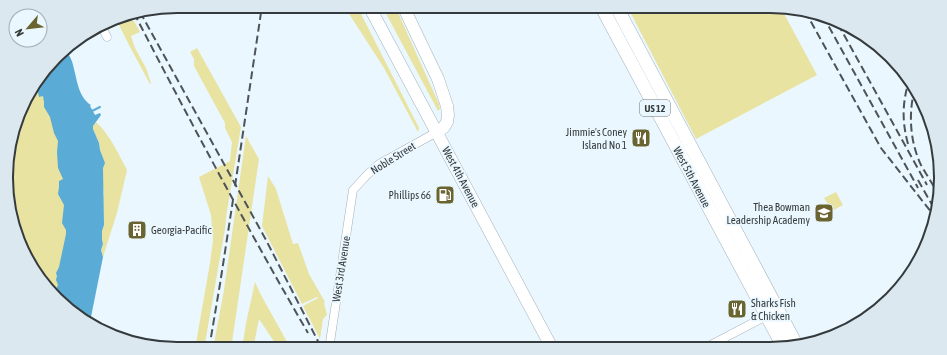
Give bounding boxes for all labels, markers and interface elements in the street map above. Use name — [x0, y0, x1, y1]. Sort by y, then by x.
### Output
north arrow — [8, 8, 48, 48]
text: N — [12, 27, 26, 38]
road number: US 12 — [640, 100, 670, 116]
place label: Jimmie's Coney Island No 1 — [566, 126, 627, 151]
restaurant icon: Jimmie's Coney Island No 1 — [630, 127, 652, 149]
street label: Noble Street — [368, 140, 418, 176]
street label: West 4th Avenue — [440, 145, 482, 209]
street label: West 5th Avenue — [671, 145, 713, 209]
fuel station icon: Phillips 66 — [434, 184, 456, 206]
place label: Phillips 66 — [388, 189, 431, 201]
place label: Thea Bowman Leadership Academy — [726, 201, 810, 226]
school or university icon: Thea Bowman Leadership Academy — [813, 202, 835, 224]
building icon: Georgia-Pacific — [126, 219, 148, 241]
place label: Georgia-Pacific — [151, 224, 212, 236]
street label: West 3rd Avenue — [330, 235, 352, 303]
place label: Sharks Fish & Chicken — [751, 297, 796, 322]
restaurant icon: Sharks Fish & Chicken — [726, 298, 748, 320]

